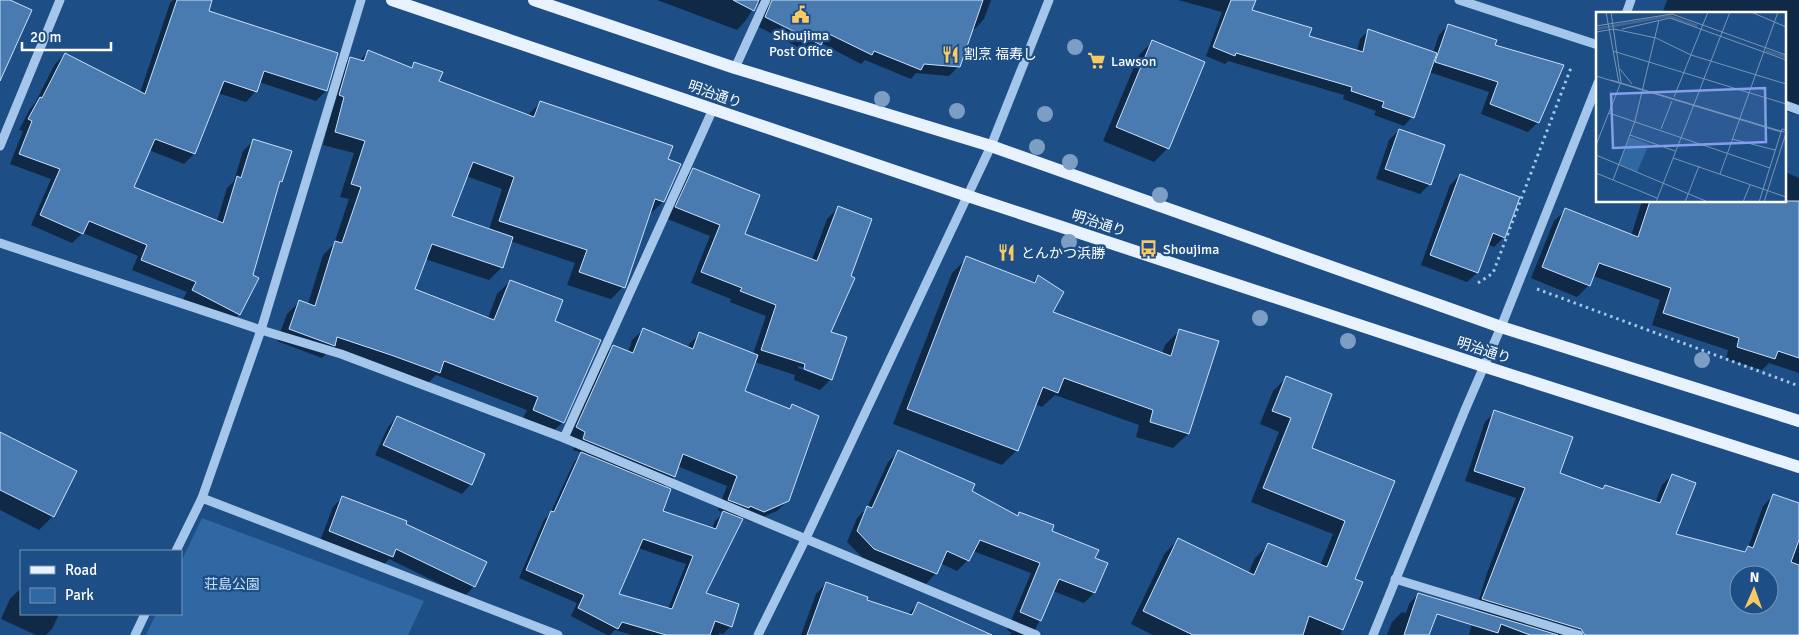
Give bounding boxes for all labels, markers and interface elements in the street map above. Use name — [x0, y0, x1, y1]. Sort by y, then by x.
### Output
public building icon: Shoujima Post Office — [791, 5, 811, 25]
inset map — [1596, 12, 1786, 202]
scale bar — [22, 20, 111, 52]
place label: Shoujima Post Office — [769, 27, 833, 60]
text: 20 m — [30, 28, 61, 46]
restaurant icon: 割烹 福寿し — [940, 44, 960, 64]
place label: 割烹 福寿し — [964, 46, 1037, 63]
supermarket icon: Lawson — [1087, 51, 1107, 71]
place label: Lawson — [1111, 53, 1156, 70]
street label: 明治通り — [686, 77, 744, 112]
street label: 明治通り — [1070, 207, 1128, 240]
bus stop icon: Shoujima — [1139, 239, 1159, 259]
place label: Shoujima — [1163, 241, 1219, 258]
restaurant icon: とんかつ浜勝 — [997, 243, 1017, 263]
place label: とんかつ浜勝 — [1021, 245, 1106, 262]
street label: 明治通り — [1455, 334, 1513, 367]
legend — [20, 550, 182, 615]
text: Road — [65, 561, 97, 579]
north arrow — [1729, 565, 1779, 615]
text: N — [1749, 569, 1760, 586]
park label: 荘島公園 — [204, 576, 260, 593]
text: Park — [65, 586, 94, 604]

